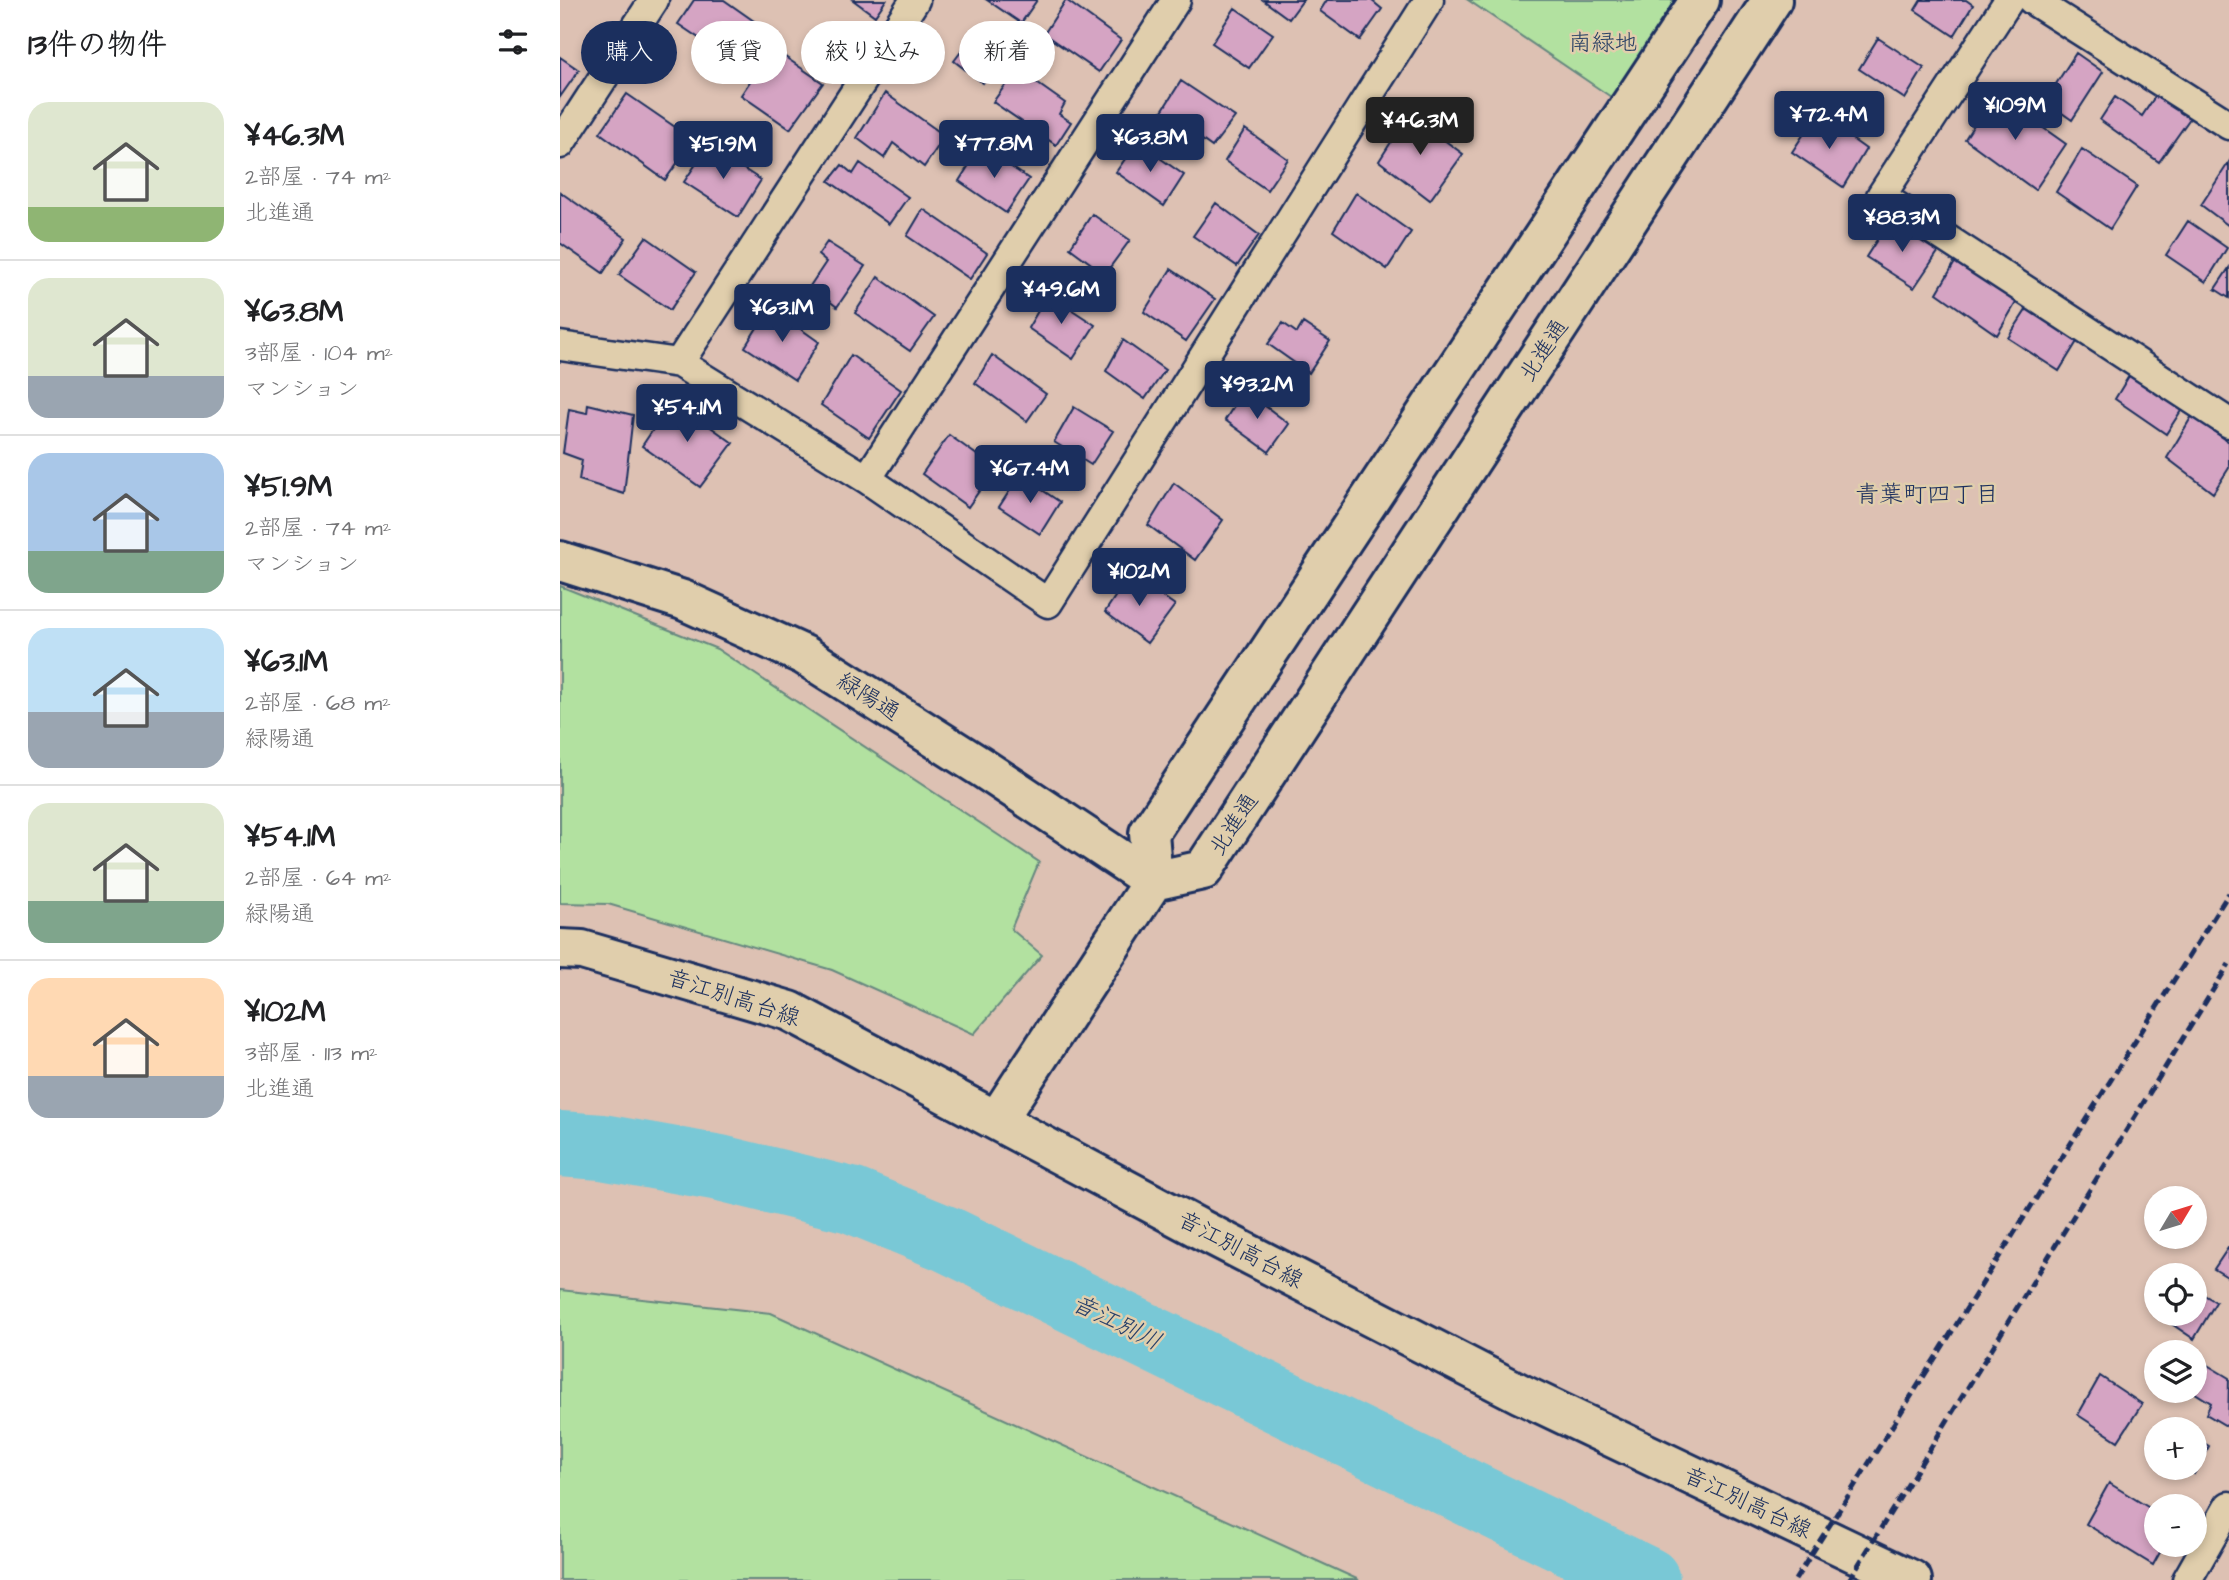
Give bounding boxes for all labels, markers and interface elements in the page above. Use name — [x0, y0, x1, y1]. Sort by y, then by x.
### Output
chip: 購入 — [581, 21, 677, 84]
chip: 賃貸 — [691, 21, 787, 84]
chip: 絞り込み — [801, 21, 945, 84]
chip: 新着 — [959, 21, 1055, 84]
icon: filters — [494, 23, 532, 61]
text: 13件の物件 — [28, 24, 167, 66]
park label: 南緑地 — [1569, 27, 1638, 59]
pin: ¥109M — [1966, 82, 2064, 142]
text: ¥109M — [1984, 89, 2046, 121]
pin: ¥72.4M — [1772, 92, 1886, 151]
pin: ¥46.3M — [1363, 97, 1477, 157]
text: ¥72.4M — [1790, 98, 1868, 130]
text: ¥46.3M — [1382, 104, 1458, 136]
pin: ¥63.8M — [1093, 114, 1207, 174]
text: ¥46.3M — [245, 115, 345, 157]
pin: ¥77.8M — [937, 120, 1051, 180]
text: ¥63.8M — [1112, 121, 1188, 153]
pin: ¥51.9M — [666, 122, 780, 181]
text: ¥77.8M — [955, 127, 1033, 159]
text: ¥51.9M — [690, 128, 756, 160]
icon: home — [84, 130, 168, 214]
text: 2部屋 · 74 m² — [245, 161, 391, 193]
pin: ¥88.3M — [1845, 194, 1959, 254]
text: 北進通 — [245, 197, 314, 229]
text: ¥88.3M — [1864, 201, 1940, 233]
pin: ¥49.6M — [1004, 266, 1118, 326]
text: ¥49.6M — [1022, 273, 1100, 305]
pin: ¥63.1M — [725, 284, 839, 344]
text: ¥63.8M — [245, 291, 344, 333]
text: ¥63.1M — [750, 291, 814, 323]
icon: home — [84, 306, 168, 390]
street label: 北進通 — [1512, 313, 1576, 388]
text: 3部屋 · 104 m² — [245, 337, 393, 369]
pin: ¥93.2M — [1200, 362, 1314, 421]
text: ¥93.2M — [1221, 368, 1293, 400]
text: マンション — [245, 373, 359, 405]
pin: ¥54.1M — [630, 384, 744, 444]
text: ¥54.1M — [652, 391, 722, 423]
pin: ¥67.4M — [973, 446, 1087, 505]
text: ¥67.4M — [991, 452, 1069, 484]
text: ¥51.9M — [245, 466, 332, 508]
district label: 青葉町四丁目 — [1855, 478, 1999, 512]
icon: home — [84, 481, 168, 565]
text: 2部屋 · 74 m² — [245, 512, 391, 544]
text: マンション — [245, 548, 359, 580]
pin: ¥102M — [1090, 548, 1188, 608]
text: ¥102M — [1108, 555, 1170, 587]
text: ¥63.1M — [245, 641, 328, 683]
icon: home — [84, 656, 168, 740]
street label: 緑陽通 — [831, 665, 906, 729]
text: 2部屋 · 68 m² — [245, 687, 391, 719]
text: 緑陽通 — [245, 723, 314, 755]
street label: 北進通 — [1202, 787, 1266, 862]
text: ¥54.1M — [245, 816, 336, 858]
icon: home — [84, 831, 168, 915]
text: 2部屋 · 64 m² — [245, 862, 392, 894]
text: 緑陽通 — [245, 898, 314, 930]
street label: 音江別高台線 — [663, 961, 804, 1034]
text: ¥102M — [245, 991, 326, 1033]
icon: home — [84, 1006, 168, 1090]
text: 3部屋 · 113 m² — [245, 1037, 378, 1069]
text: 北進通 — [245, 1073, 314, 1105]
north arrow — [2144, 1186, 2207, 1250]
map controls — [2144, 1186, 2207, 1557]
street label: 音江別高台線 — [1172, 1203, 1309, 1296]
button: locate — [2144, 1263, 2207, 1326]
water label: 音江別川 — [1066, 1287, 1167, 1359]
button: layers — [2144, 1340, 2207, 1403]
button: + — [2144, 1417, 2207, 1480]
street label: 音江別高台線 — [1678, 1459, 1817, 1547]
button: − — [2144, 1494, 2207, 1557]

